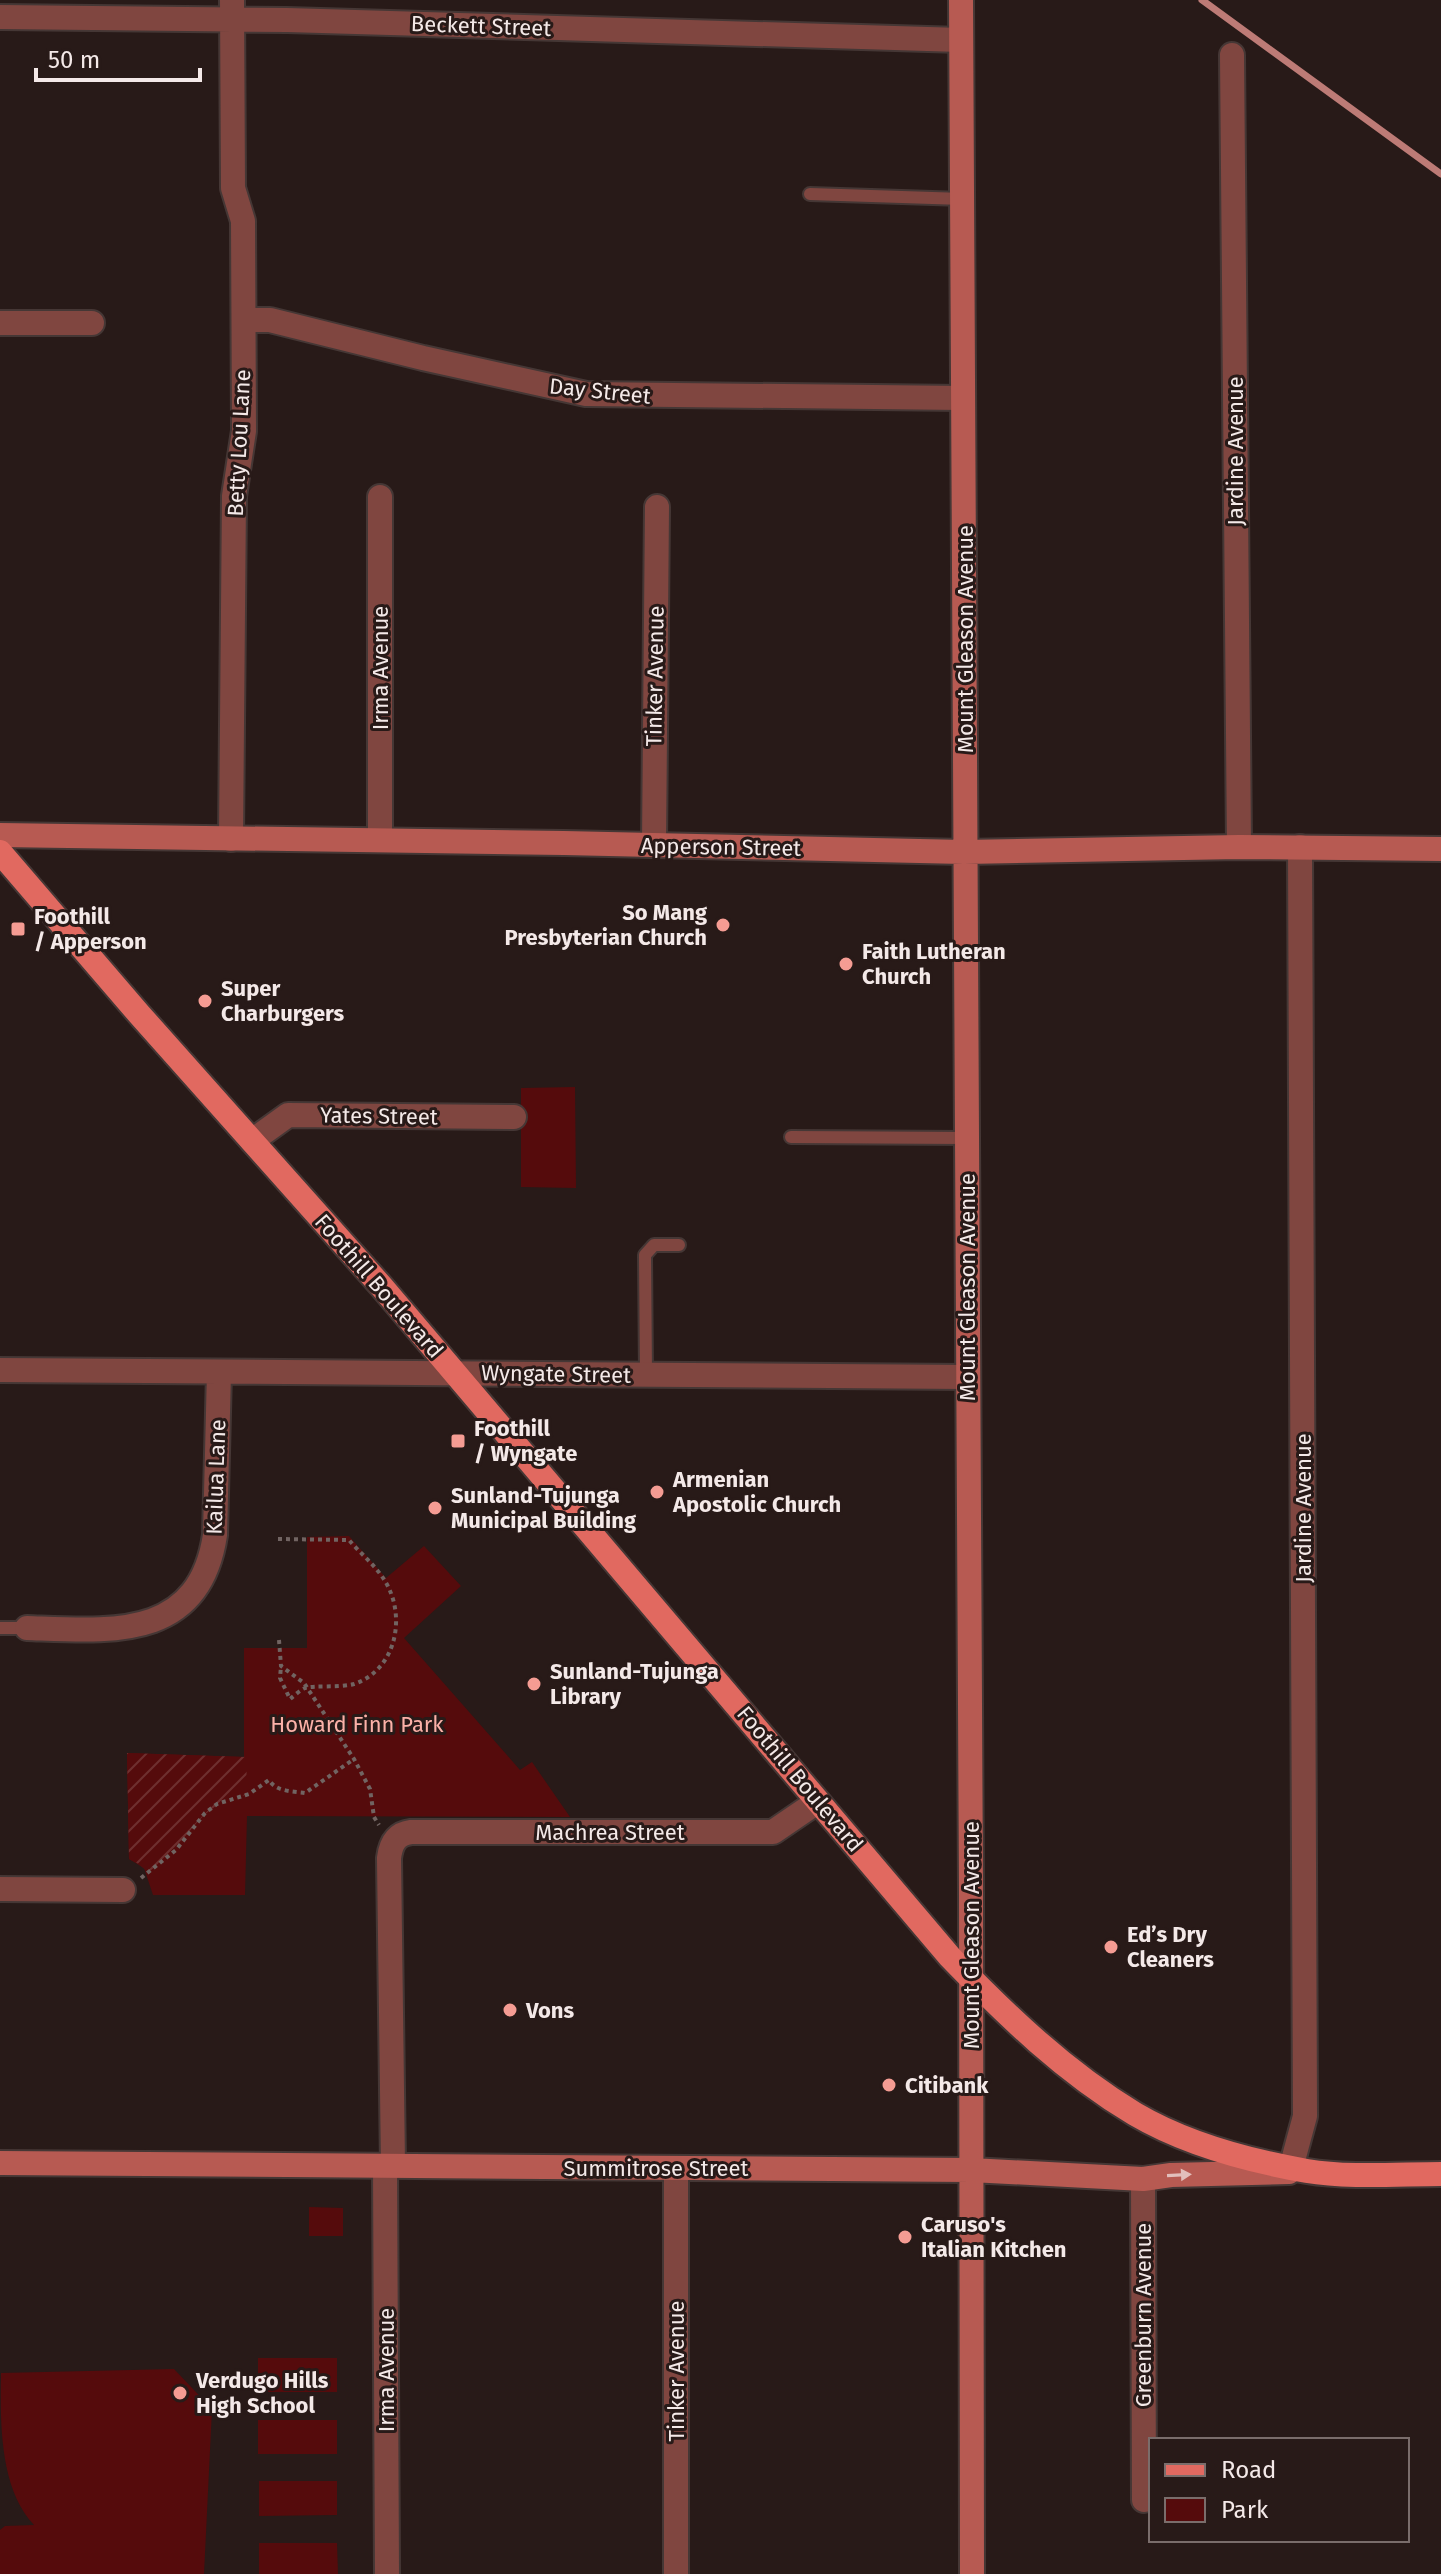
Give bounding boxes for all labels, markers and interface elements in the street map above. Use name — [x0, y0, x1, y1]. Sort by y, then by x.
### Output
street label: Beckett Street — [410, 10, 552, 42]
scale bar — [36, 32, 200, 82]
text: 50 m — [48, 46, 100, 74]
street label: Betty Lou Lane — [222, 369, 256, 517]
street label: Day Street — [548, 372, 652, 410]
street label: Jardine Avenue — [1222, 376, 1249, 526]
street label: Mount Gleason Avenue — [952, 525, 979, 753]
street label: Tinker Avenue — [640, 605, 670, 747]
street label: Irma Avenue — [367, 606, 394, 730]
street label: Apperson Street — [641, 832, 801, 862]
place label: So Mang Presbyterian Church — [505, 899, 708, 951]
place label: Foothill / Apperson — [34, 903, 147, 955]
marker: So Mang Presbyterian Church — [714, 916, 732, 934]
marker: Foothill / Apperson — [9, 920, 27, 938]
place label: Faith Lutheran Church — [862, 938, 1006, 990]
marker: Faith Lutheran Church — [837, 955, 855, 973]
place label: Super Charburgers — [221, 975, 345, 1027]
marker: Super Charburgers — [196, 992, 214, 1010]
street label: Yates Street — [320, 1101, 438, 1131]
street label: Mount Gleason Avenue — [954, 1173, 981, 1401]
street label: Foothill Boulevard — [309, 1208, 449, 1364]
street label: Wyngate Street — [481, 1359, 631, 1389]
place label: Foothill / Wyngate — [474, 1415, 577, 1467]
street label: Kailua Lane — [200, 1419, 232, 1535]
marker: Foothill / Wyngate — [449, 1432, 467, 1450]
street label: Jardine Avenue — [1290, 1433, 1317, 1583]
place label: Armenian Apostolic Church — [672, 1466, 841, 1518]
place label: Sunland-Tujunga Municipal Building — [451, 1482, 637, 1534]
marker: Armenian Apostolic Church — [648, 1483, 666, 1501]
marker: Sunland-Tujunga Municipal Building — [426, 1499, 444, 1517]
place label: Sunland-Tujunga Library — [550, 1658, 719, 1710]
marker: Sunland-Tujunga Library — [525, 1675, 543, 1693]
street label: Foothill Boulevard — [731, 1701, 869, 1857]
park label: Howard Finn Park — [270, 1711, 444, 1738]
street label: Machrea Street — [535, 1819, 685, 1846]
street label: Mount Gleason Avenue — [958, 1821, 985, 2049]
place label: Ed’s Dry Cleaners — [1127, 1921, 1214, 1973]
marker: Ed’s Dry Cleaners — [1102, 1938, 1120, 1956]
place label: Vons — [525, 1997, 575, 2024]
marker: Vons — [501, 2001, 519, 2019]
place label: Citibank — [905, 2072, 989, 2099]
marker: Citibank — [880, 2076, 898, 2094]
street label: Summitrose Street — [563, 2155, 749, 2182]
one-way arrow — [1167, 2169, 1193, 2182]
place label: Caruso's Italian Kitchen — [921, 2211, 1067, 2263]
street label: Greenburn Avenue — [1130, 2223, 1157, 2407]
marker: Caruso's Italian Kitchen — [896, 2228, 914, 2246]
street label: Tinker Avenue — [663, 2301, 690, 2441]
street label: Irma Avenue — [373, 2308, 400, 2432]
place label: Verdugo Hills High School — [195, 2367, 329, 2419]
marker: Verdugo Hills High School — [171, 2384, 189, 2402]
legend — [1149, 2438, 1409, 2542]
text: Road — [1221, 2456, 1276, 2484]
text: Park — [1221, 2496, 1269, 2524]

